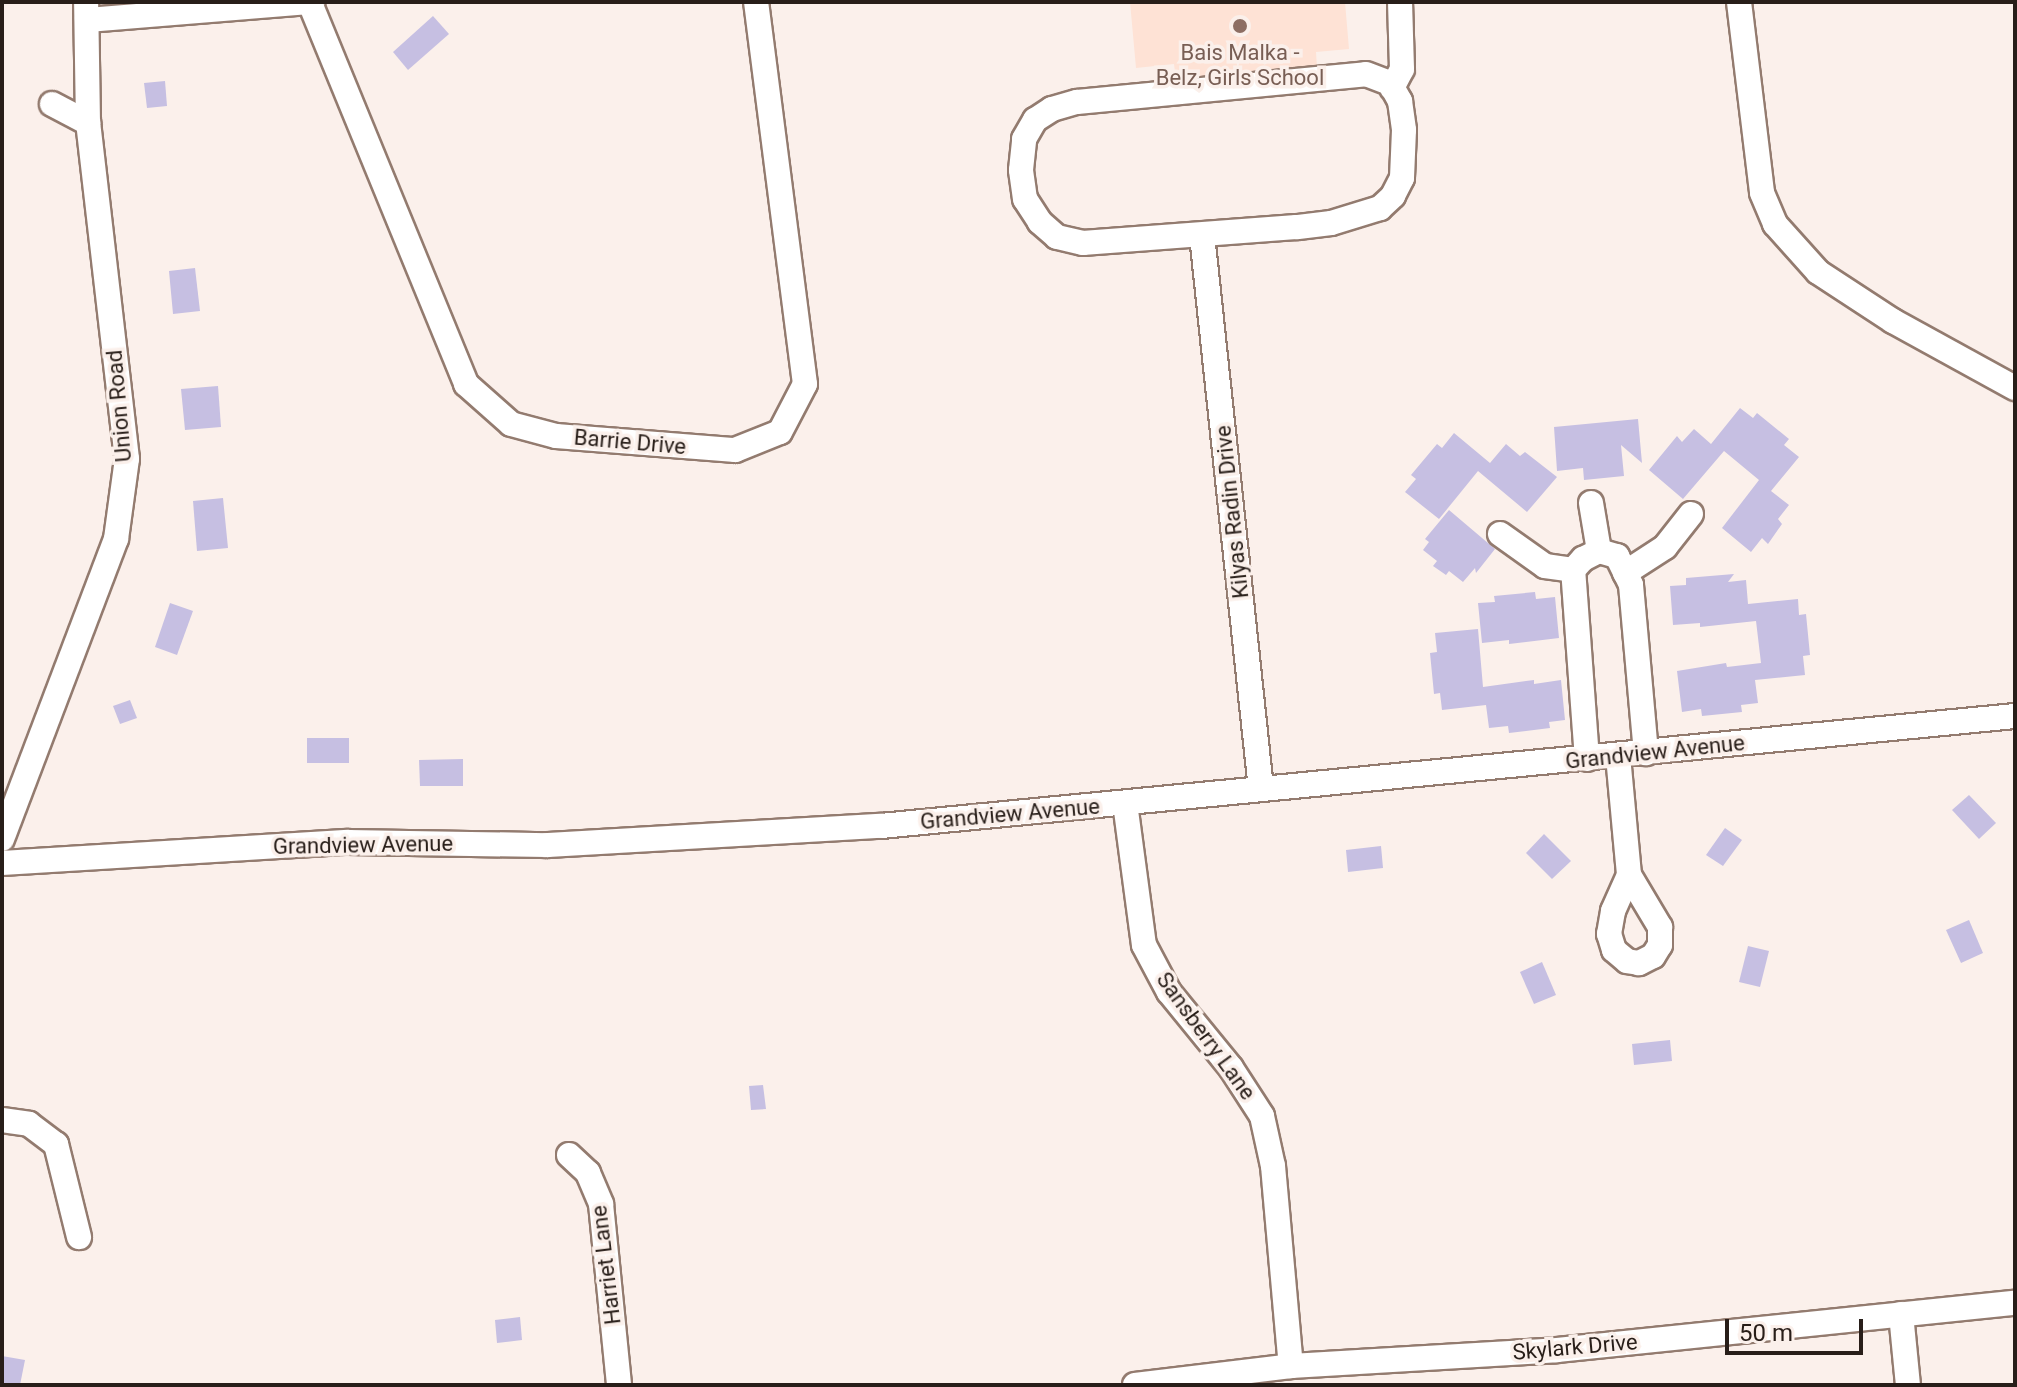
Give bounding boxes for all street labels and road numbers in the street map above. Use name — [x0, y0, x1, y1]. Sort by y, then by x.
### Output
street label: Union Road — [101, 349, 137, 463]
street label: Barrie Drive — [573, 424, 687, 460]
street label: Kilyas Radin Drive — [1210, 424, 1254, 600]
street label: Grandview Avenue — [1564, 729, 1746, 775]
street label: Grandview Avenue — [919, 793, 1101, 835]
street label: Grandview Avenue — [273, 830, 453, 860]
street label: Sansberry Lane — [1151, 967, 1261, 1105]
street label: Harriet Lane — [586, 1204, 626, 1326]
street label: Skylark Drive — [1511, 1328, 1639, 1366]

